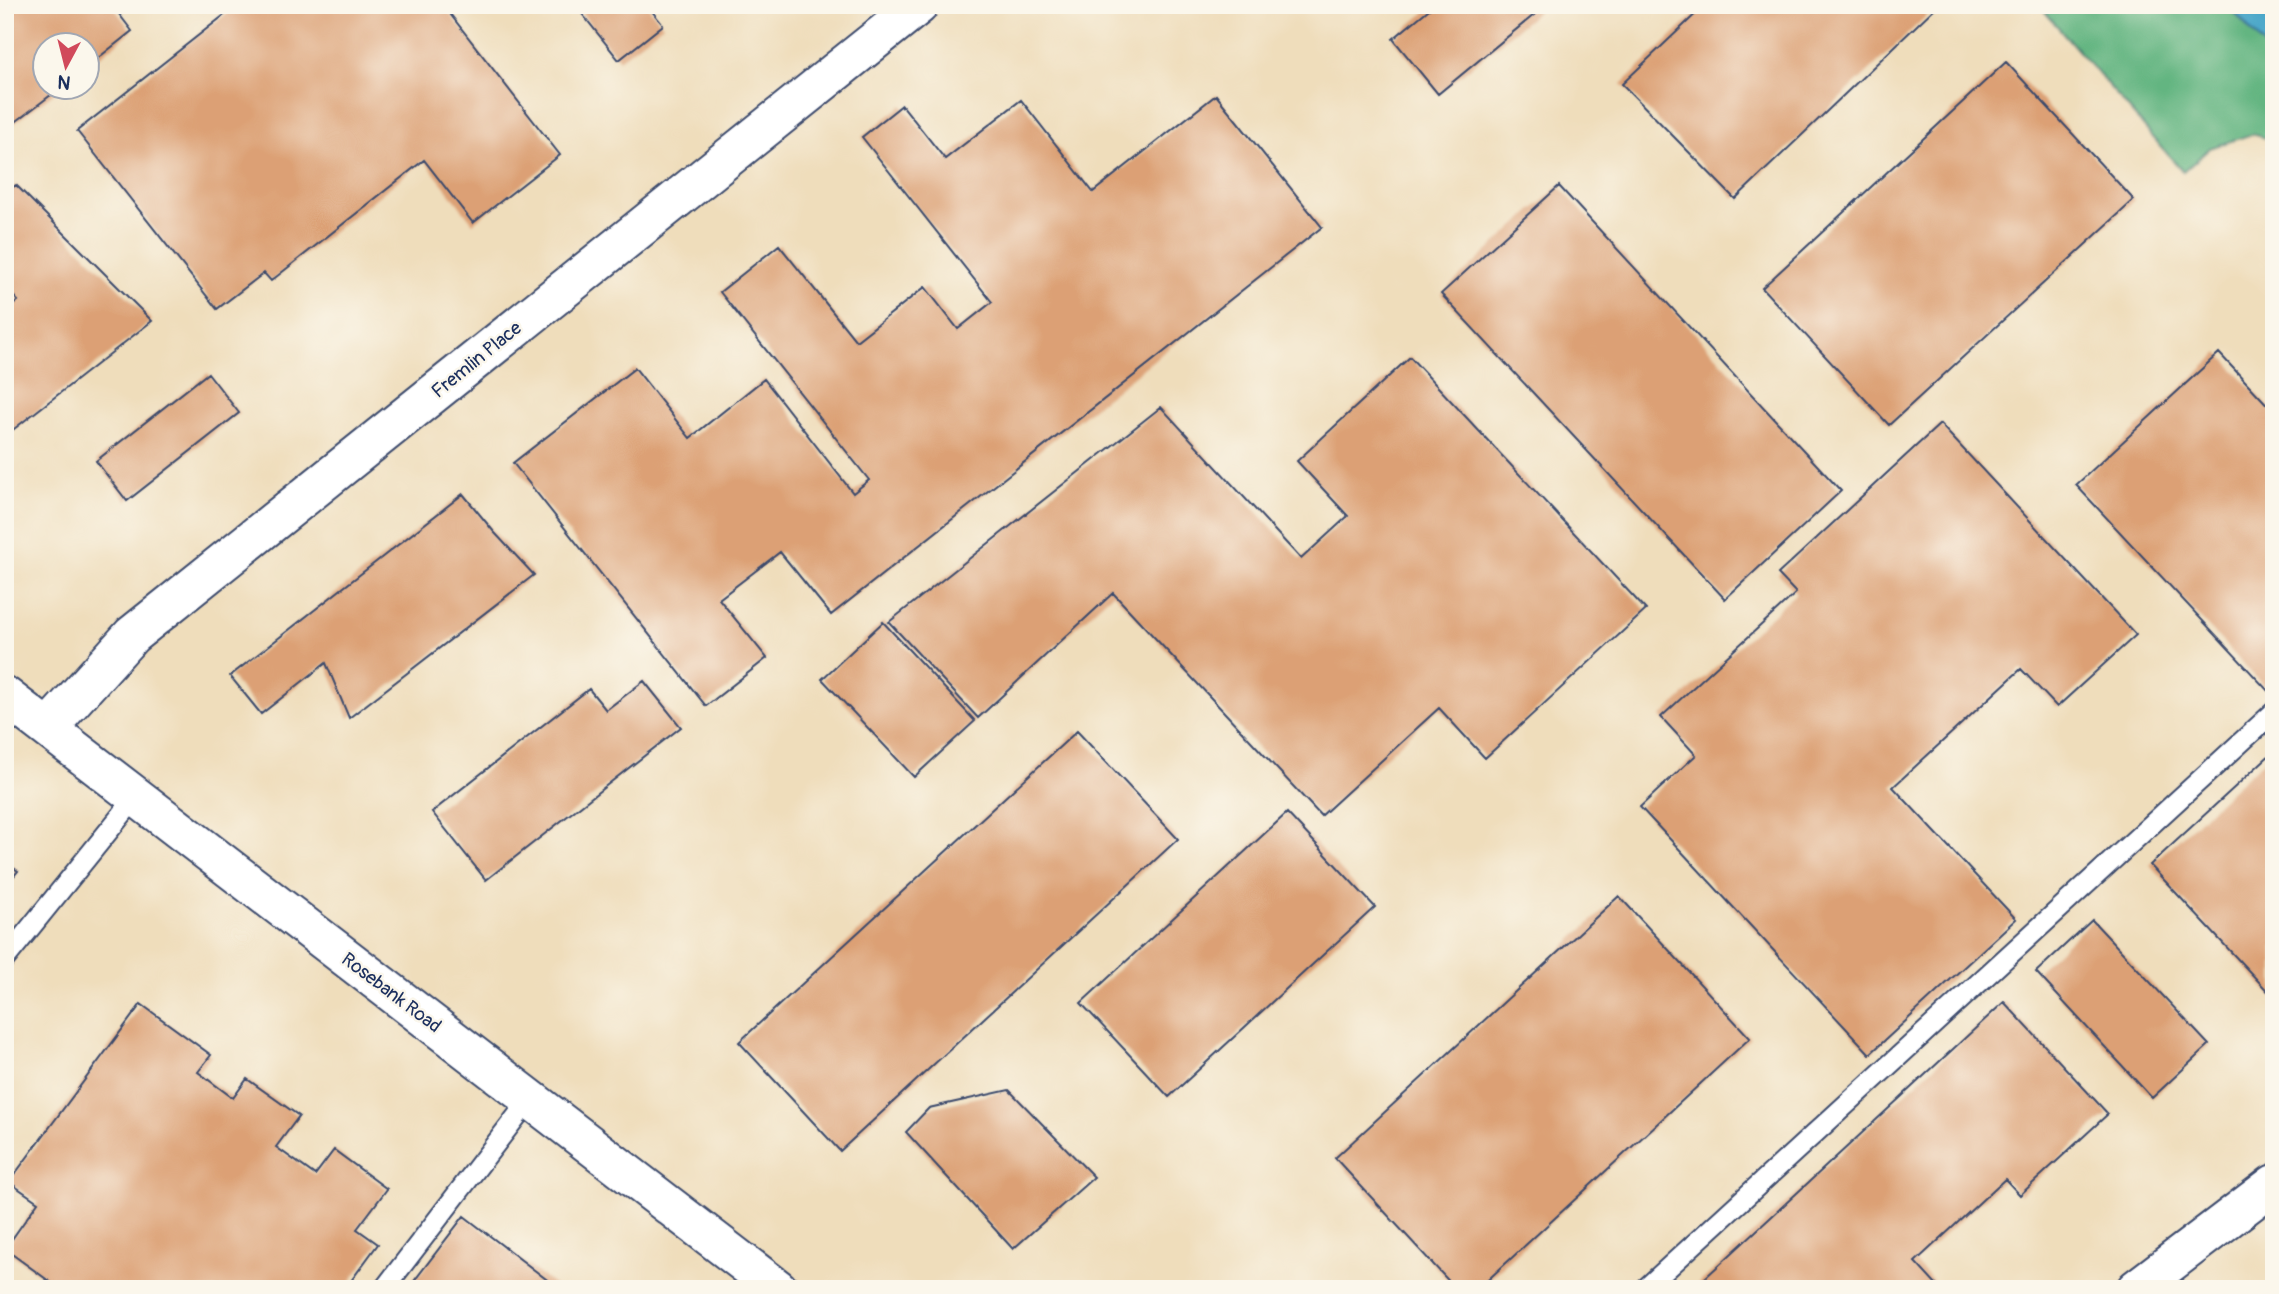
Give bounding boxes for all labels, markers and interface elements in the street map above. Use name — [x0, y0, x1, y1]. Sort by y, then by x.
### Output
north arrow — [32, 32, 102, 102]
text: N — [56, 69, 72, 95]
street label: Fremlin Place — [427, 316, 527, 404]
street label: Rosebank Road — [337, 947, 446, 1038]

